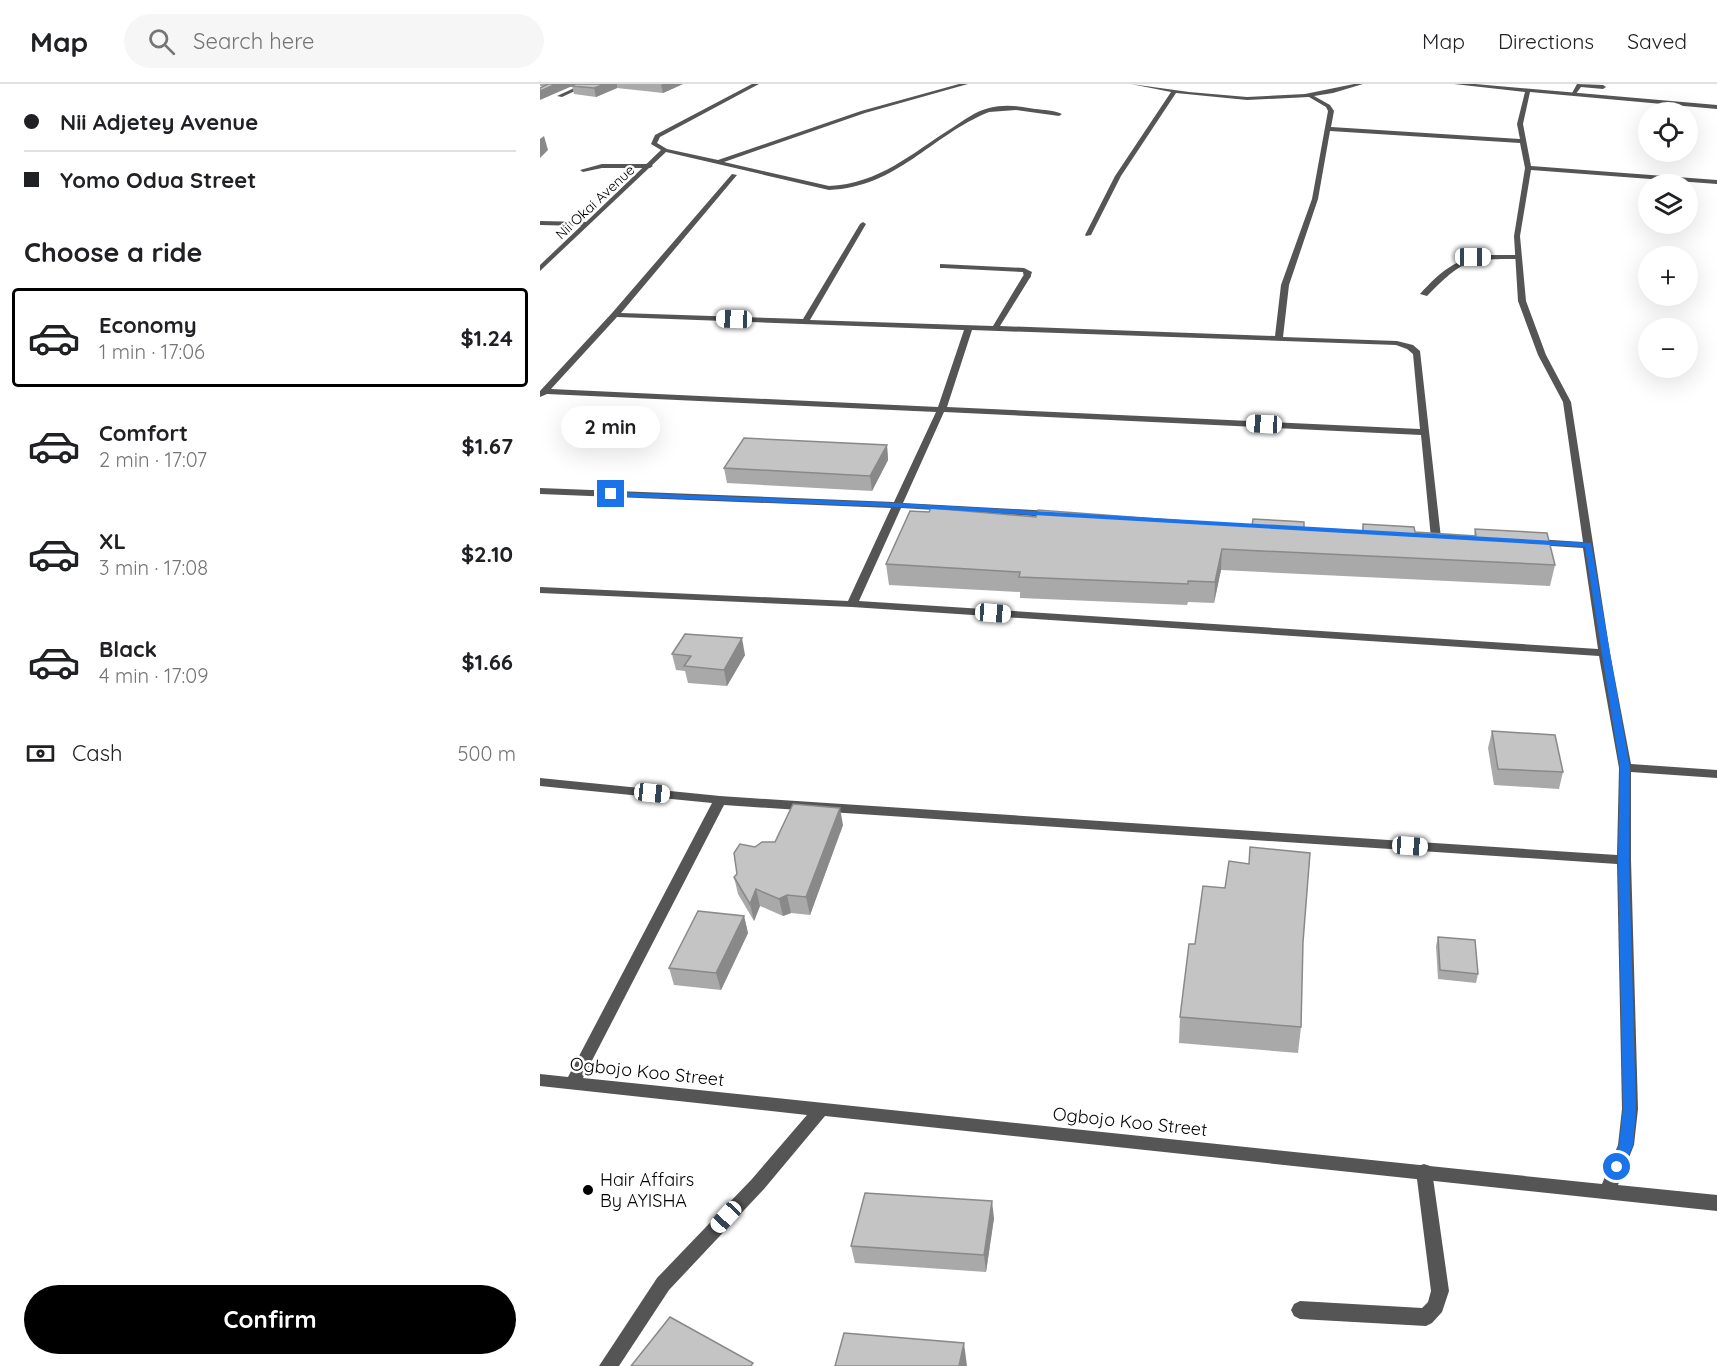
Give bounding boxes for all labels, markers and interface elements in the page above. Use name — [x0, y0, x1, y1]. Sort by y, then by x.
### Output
search box — [124, 14, 544, 68]
text: Map — [30, 24, 88, 59]
icon: search — [145, 25, 178, 58]
text: Search here — [193, 27, 315, 55]
text: Map — [1422, 28, 1465, 54]
text: Directions — [1498, 28, 1594, 54]
text: Saved — [1627, 28, 1687, 54]
map controls — [1638, 102, 1698, 378]
button: locate — [1638, 102, 1698, 162]
text: Nii Adjetey Avenue — [60, 108, 258, 136]
street label: Nii Okai Avenue — [552, 161, 638, 243]
text: Yomo Odua Street — [60, 166, 256, 194]
button: layers — [1638, 174, 1698, 234]
text: Choose a ride — [24, 235, 202, 269]
button: + — [1638, 246, 1698, 306]
car — [1455, 248, 1491, 266]
car — [716, 309, 752, 329]
icon: car — [27, 311, 81, 365]
text: Economy — [99, 311, 197, 339]
button: − — [1638, 318, 1698, 378]
text: $1.24 — [460, 324, 513, 352]
text: 1 min · 17:06 — [99, 339, 205, 364]
callout: 2 min — [562, 407, 661, 449]
text: 2 min — [584, 414, 637, 439]
car — [1246, 414, 1282, 434]
icon: car — [27, 419, 81, 473]
text: Comfort — [99, 419, 188, 447]
text: $1.67 — [462, 432, 513, 460]
text: 2 min · 17:07 — [99, 447, 207, 472]
route end — [597, 480, 624, 507]
icon: car — [27, 527, 81, 581]
text: XL — [99, 527, 126, 555]
text: $2.10 — [461, 540, 513, 568]
text: 3 min · 17:08 — [99, 555, 208, 580]
car — [974, 603, 1012, 623]
icon: car — [27, 635, 81, 689]
text: Black — [99, 635, 157, 663]
text: $1.66 — [461, 648, 513, 676]
text: 4 min · 17:09 — [99, 663, 208, 688]
icon: cash — [24, 737, 57, 770]
text: Cash — [72, 739, 123, 767]
text: 500 m — [458, 741, 516, 766]
car — [633, 782, 671, 804]
car — [1391, 836, 1429, 856]
street label: Ogbojo Koo Street — [569, 1052, 725, 1091]
street label: Ogbojo Koo Street — [1052, 1102, 1208, 1141]
route start — [1603, 1153, 1630, 1180]
place label: Hair Affairs By AYISHA — [600, 1168, 694, 1212]
marker: Hair Affairs By AYISHA — [581, 1183, 595, 1197]
car — [707, 1198, 745, 1236]
button: Confirm — [24, 1285, 516, 1354]

